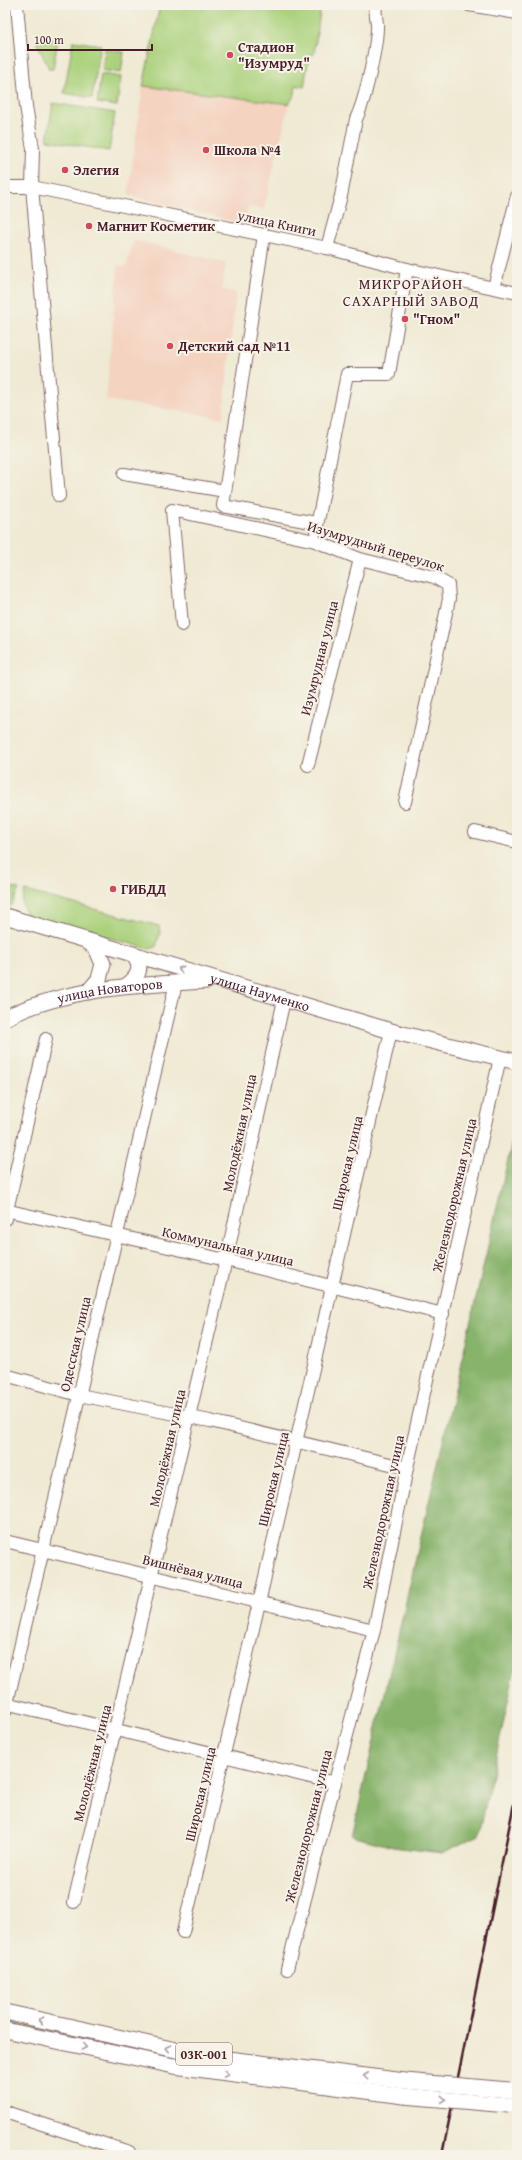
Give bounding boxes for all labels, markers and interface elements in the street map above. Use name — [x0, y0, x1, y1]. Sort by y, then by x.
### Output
scale bar — [28, 26, 152, 52]
text: 100 m — [34, 31, 64, 48]
place label: Стадион "Изумруд" — [238, 37, 310, 73]
marker: Стадион "Изумруд" — [225, 50, 235, 60]
place label: Школа №4 — [214, 140, 281, 160]
marker: Школа №4 — [201, 145, 211, 155]
place label: Элегия — [73, 160, 120, 180]
marker: Элегия — [60, 165, 70, 175]
street label: улица Книги — [235, 205, 318, 241]
place label: Магнит Косметик — [97, 216, 216, 236]
marker: Магнит Косметик — [84, 221, 94, 231]
district label: МИКРОРАЙОН САХАРНЫЙ ЗАВОД — [343, 273, 479, 311]
place label: "Гном" — [413, 309, 460, 329]
marker: "Гном" — [400, 314, 410, 324]
place label: Детский сад №11 — [177, 336, 291, 356]
marker: Детский сад №11 — [165, 341, 175, 351]
street label: Изумрудный переулок — [305, 516, 448, 577]
street label: Изумрудная улица — [295, 598, 343, 718]
place label: ГИБДД — [121, 879, 166, 899]
marker: ГИБДД — [108, 884, 118, 894]
one-way arrow — [177, 965, 184, 974]
street label: улица Науменко — [207, 967, 312, 1016]
street label: улица Новаторов — [54, 974, 163, 1009]
street label: Молодёжная улица — [217, 1072, 261, 1194]
street label: Широкая улица — [326, 1113, 368, 1212]
street label: Железнодорожная улица — [426, 1116, 481, 1275]
street label: Коммунальная улица — [160, 1221, 296, 1271]
street label: Одесская улица — [54, 1294, 96, 1394]
street label: Молодёжная улица — [144, 1387, 190, 1509]
street label: Широкая улица — [252, 1429, 294, 1528]
street label: Железнодорожная улица — [357, 1433, 409, 1592]
street label: Вишнёвая улица — [141, 1549, 246, 1593]
street label: Молодёжная улица — [68, 1702, 116, 1824]
street label: Широкая улица — [179, 1744, 221, 1843]
street label: Железнодорожная улица — [279, 1747, 337, 1906]
one-way arrow — [38, 2017, 44, 2025]
one-way arrow — [81, 2043, 87, 2051]
road number: 03К-001 — [176, 2043, 232, 2065]
one-way arrow — [165, 2045, 171, 2053]
one-way arrow — [223, 2069, 229, 2078]
one-way arrow — [363, 2072, 369, 2081]
one-way arrow — [440, 2094, 446, 2103]

